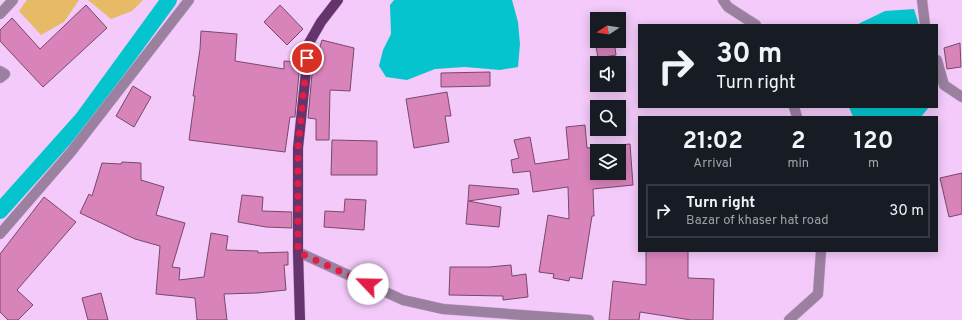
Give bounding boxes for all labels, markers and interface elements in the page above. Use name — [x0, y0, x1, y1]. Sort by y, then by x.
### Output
north arrow — [590, 12, 626, 48]
map controls — [590, 12, 626, 180]
text: 30 m — [716, 37, 782, 73]
icon: right — [650, 40, 702, 92]
pin — [290, 41, 324, 75]
icon: arrive — [296, 47, 318, 69]
button: sound — [590, 56, 626, 92]
text: Turn right — [716, 72, 796, 95]
button: search — [590, 100, 626, 136]
text: 21:02 — [682, 127, 743, 157]
text: 2 — [791, 127, 806, 157]
text: 120 — [853, 127, 894, 157]
button: layers — [590, 144, 626, 180]
text: Arrival — [693, 156, 732, 172]
text: min — [787, 156, 809, 172]
text: m — [868, 156, 879, 172]
text: Turn right — [686, 194, 755, 213]
icon: right — [652, 200, 674, 222]
text: 30 m — [889, 202, 924, 221]
text: Bazar of khaser hat road — [686, 213, 829, 229]
position arrow — [347, 263, 389, 305]

